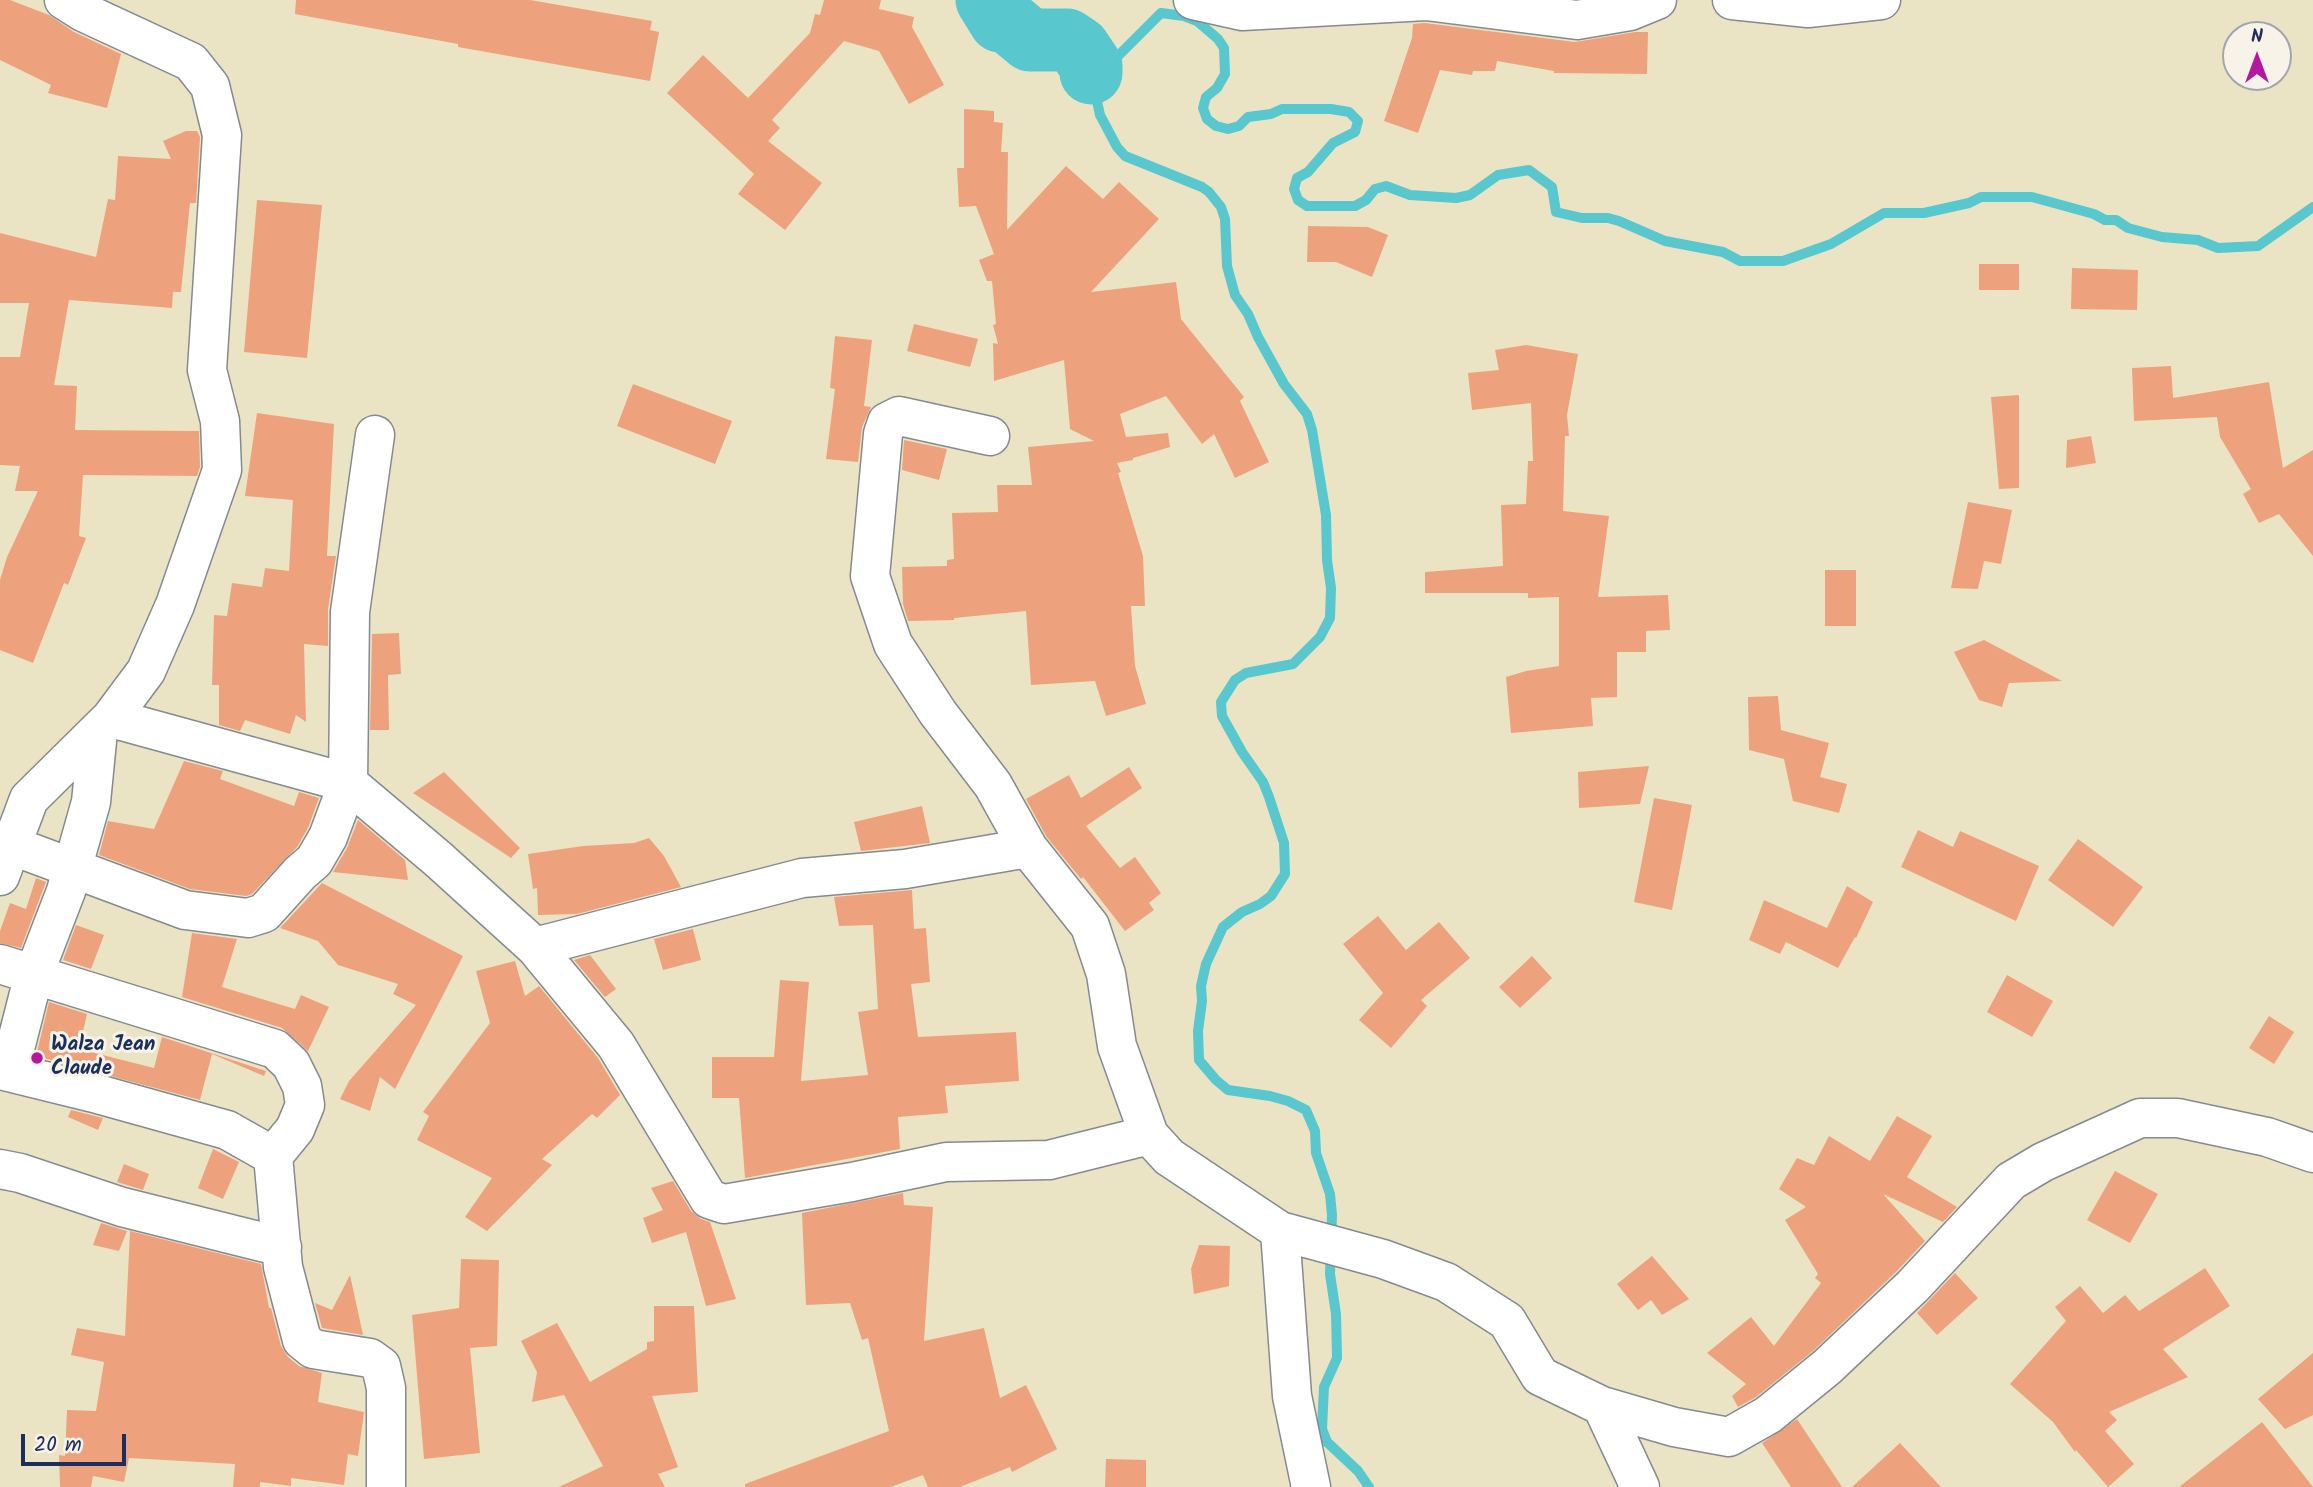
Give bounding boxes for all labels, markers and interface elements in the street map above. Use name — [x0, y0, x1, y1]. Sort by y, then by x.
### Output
north arrow — [2222, 21, 2292, 91]
text: N — [2251, 22, 2263, 52]
place label: Walza Jean Claude — [51, 1033, 155, 1083]
marker: Walza Jean Claude — [29, 1050, 45, 1066]
scale bar — [24, 1420, 130, 1464]
text: 20 m — [34, 1429, 82, 1462]

